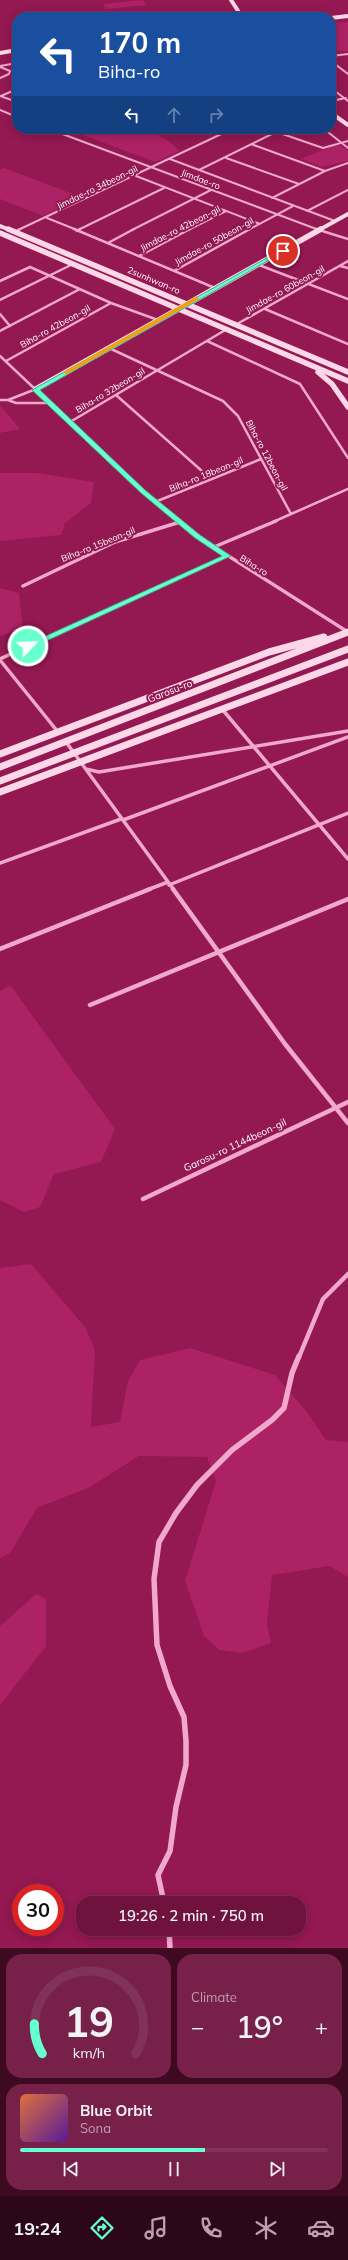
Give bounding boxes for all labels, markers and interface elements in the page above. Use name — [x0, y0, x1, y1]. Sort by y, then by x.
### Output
text: 170 m — [98, 25, 181, 60]
icon: left — [32, 28, 84, 80]
text: Biha-ro — [98, 60, 160, 83]
icon: left — [121, 104, 143, 126]
icon: ahead — [163, 104, 185, 126]
icon: right — [205, 104, 227, 126]
street label: Jimdae-ro 34beon-gil — [55, 163, 139, 211]
street label: Jimdae-ro — [180, 167, 222, 191]
street label: Jimdae-ro 42beon-gil — [138, 203, 222, 253]
street label: Jimdae-ro 50beon-gil — [173, 215, 255, 267]
pin — [266, 234, 300, 268]
icon: arrive — [272, 240, 294, 262]
street label: Jimdae-ro 60beon-gil — [244, 263, 326, 315]
street label: 2sunhwan-ro — [126, 264, 182, 296]
street label: Biha-ro 42beon-gil — [18, 302, 92, 350]
street label: Biha-ro 32beon-gil — [73, 365, 147, 415]
street label: Biha-ro 12beon-gil — [244, 418, 290, 492]
street label: Biha-ro 18beon-gil — [167, 454, 245, 494]
street label: Biha-ro 15beon-gil — [59, 524, 137, 564]
street label: Biha-ro — [238, 552, 270, 578]
position arrow — [7, 625, 49, 667]
street label: Garosu-ro — [146, 676, 194, 705]
street label: Garosu-ro 1144beon-gil — [182, 1116, 288, 1174]
speed limit sign: 30 — [12, 1884, 64, 1936]
text: 19:26 · 2 min · 750 m — [118, 1906, 264, 1925]
text: Climate — [191, 1989, 237, 2005]
text: 19 — [64, 1995, 113, 2047]
text: 19° — [236, 2008, 283, 2046]
text: − — [191, 2013, 204, 2041]
text: + — [315, 2013, 328, 2041]
text: km/h — [72, 2044, 105, 2062]
text: Blue Orbit — [80, 2101, 152, 2120]
text: Sona — [80, 2120, 111, 2136]
icon: previous — [60, 2158, 82, 2180]
icon: pause — [163, 2158, 185, 2180]
icon: next — [266, 2158, 288, 2180]
icon: directions — [88, 2214, 116, 2242]
icon: music — [142, 2214, 170, 2242]
icon: phone — [197, 2214, 225, 2242]
icon: climate — [252, 2214, 280, 2242]
icon: car — [307, 2214, 335, 2242]
text: 19:24 — [13, 2217, 61, 2240]

